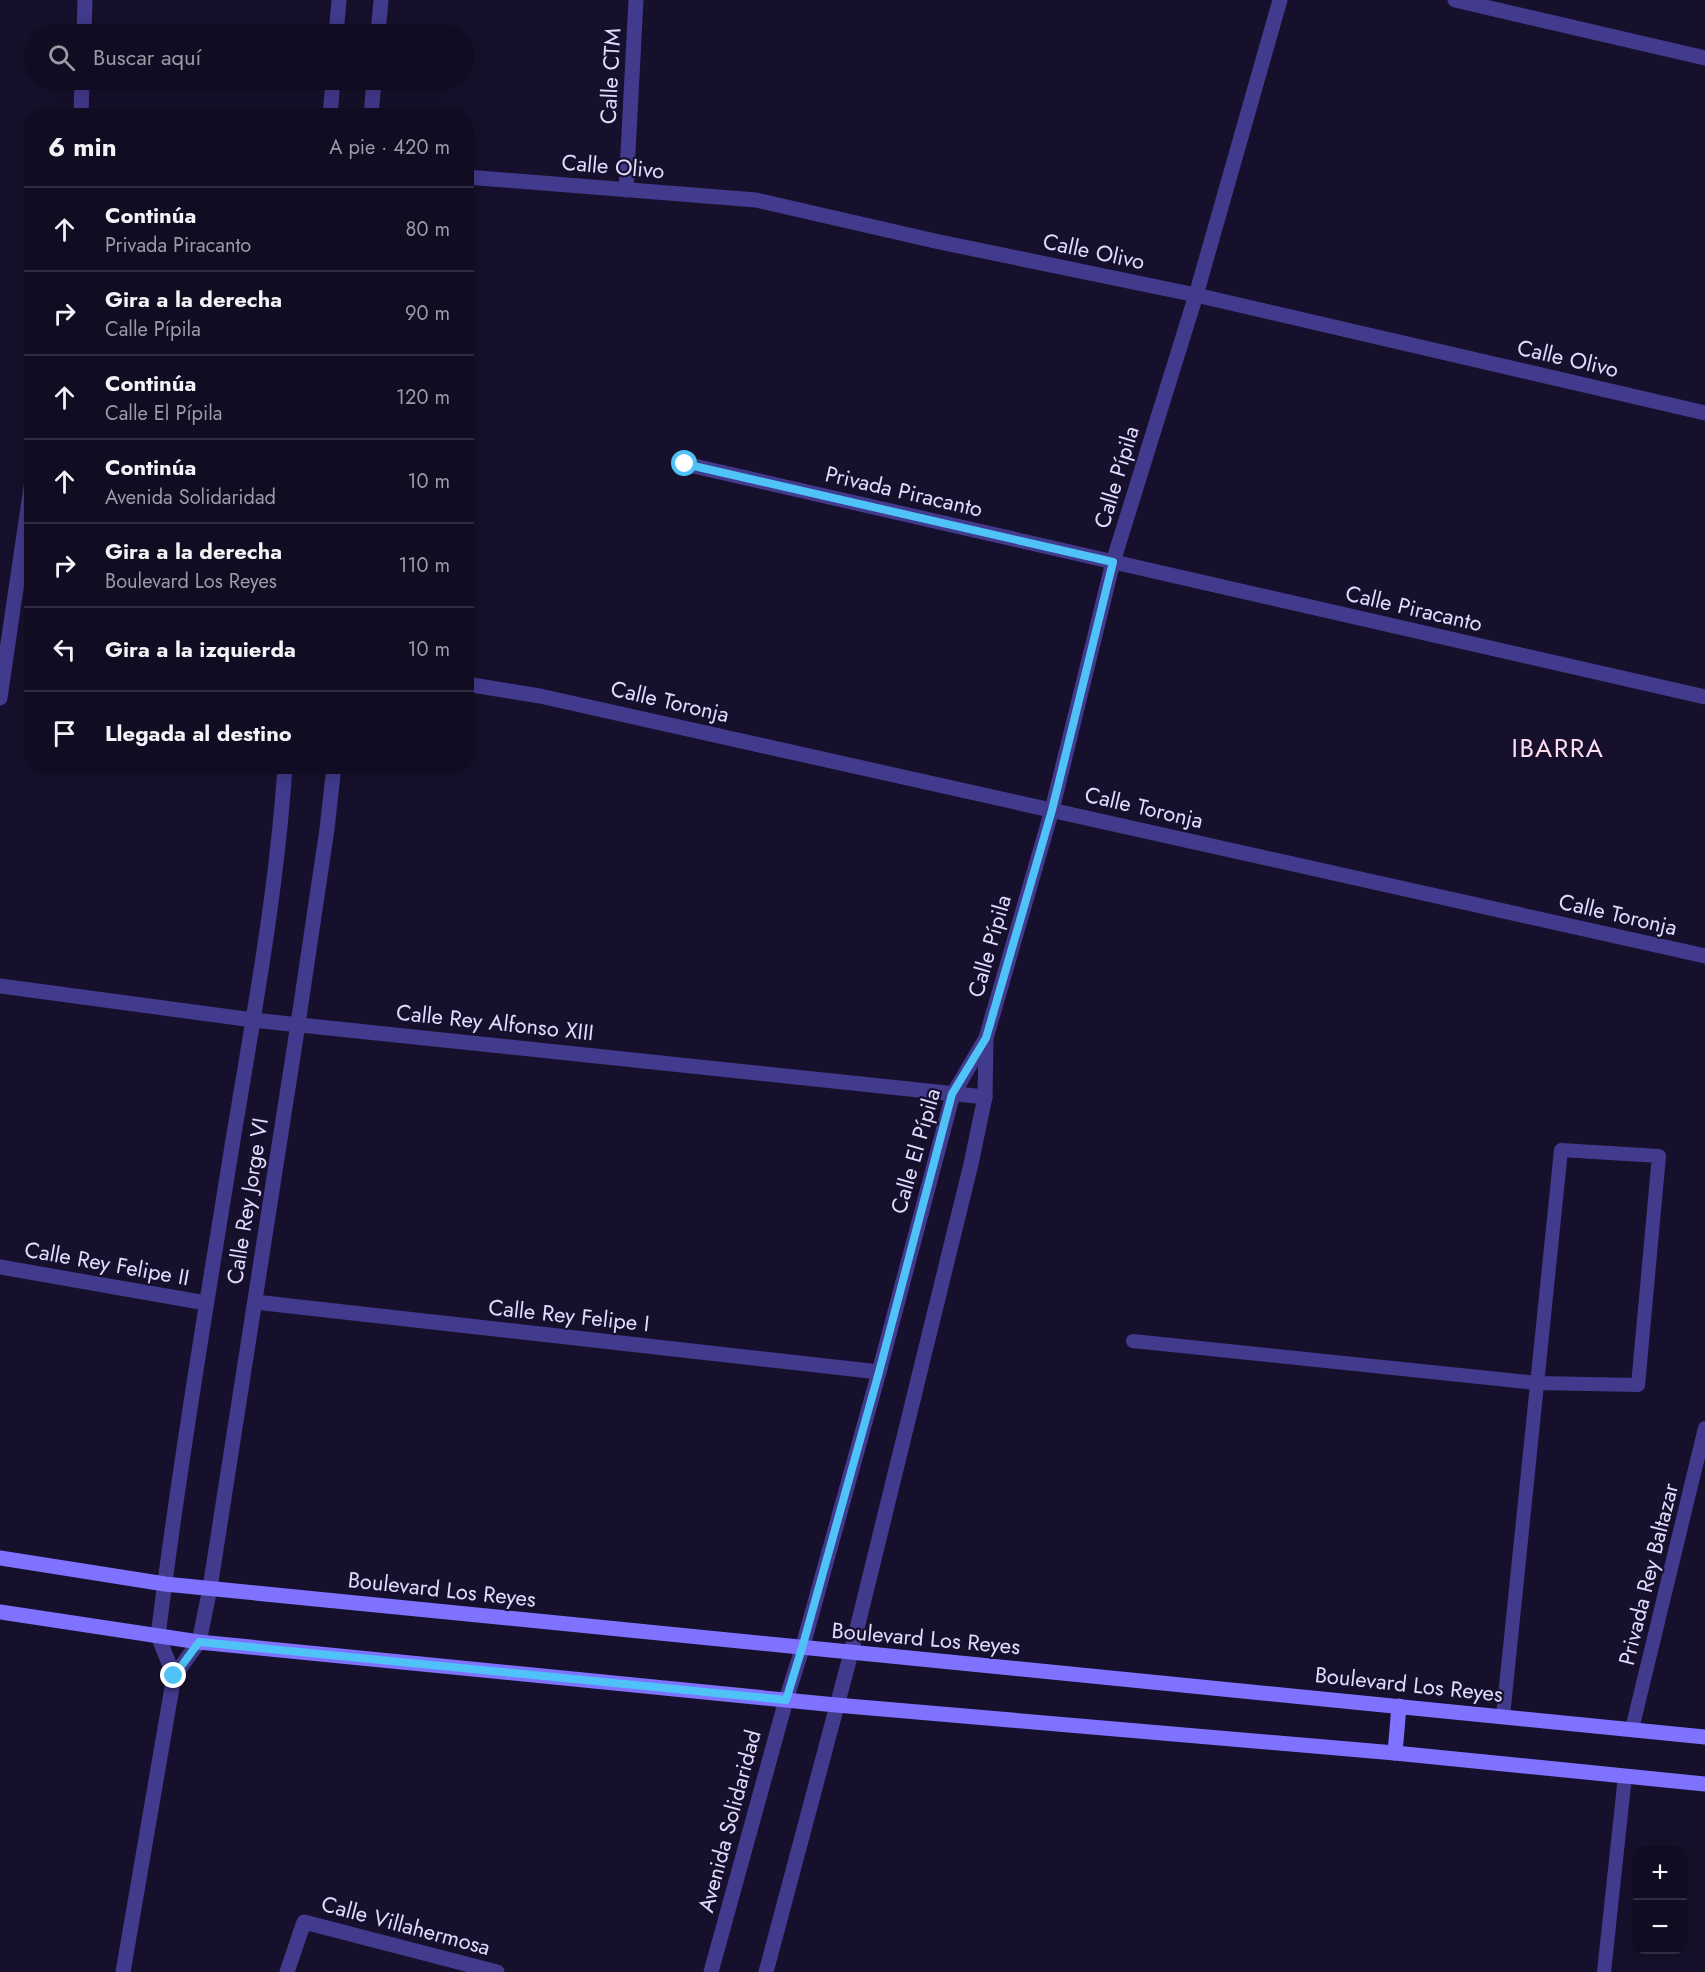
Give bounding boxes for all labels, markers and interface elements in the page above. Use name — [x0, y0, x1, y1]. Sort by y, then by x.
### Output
search box — [24, 24, 474, 90]
street label: Calle CTM — [592, 27, 628, 125]
icon: search — [45, 41, 78, 74]
text: Buscar aquí — [93, 41, 201, 73]
text: 6 min — [48, 128, 117, 166]
text: A pie · 420 m — [329, 133, 450, 162]
street label: Calle Olivo — [560, 146, 666, 186]
text: Continúa — [105, 199, 196, 231]
icon: ahead — [48, 213, 81, 246]
text: 80 m — [405, 215, 450, 244]
street label: Calle Olivo — [1040, 225, 1148, 277]
text: Privada Piracanto — [105, 231, 251, 260]
text: Gira a la derecha — [105, 283, 282, 315]
icon: right — [48, 297, 81, 330]
text: 90 m — [405, 299, 450, 328]
text: Calle Pípila — [105, 315, 201, 344]
street label: Calle Olivo — [1514, 331, 1622, 385]
text: Continúa — [105, 367, 196, 399]
icon: ahead — [48, 381, 81, 414]
text: 120 m — [396, 383, 450, 412]
text: Calle El Pípila — [105, 399, 222, 428]
street label: Calle Pípila — [1085, 422, 1147, 532]
route start — [671, 450, 697, 476]
text: Continúa — [105, 451, 196, 483]
street label: Privada Piracanto — [822, 457, 986, 525]
icon: ahead — [48, 465, 81, 498]
text: 10 m — [407, 467, 450, 496]
text: Avenida Solidaridad — [105, 483, 276, 512]
text: Gira a la derecha — [105, 535, 282, 567]
icon: right — [48, 549, 81, 582]
text: 110 m — [398, 551, 450, 580]
text: Boulevard Los Reyes — [105, 567, 277, 596]
street label: Calle Piracanto — [1342, 577, 1486, 639]
icon: left — [48, 633, 81, 666]
text: Gira a la izquierda — [105, 633, 296, 665]
text: 10 m — [407, 635, 450, 664]
street label: Calle Toronja — [608, 672, 732, 730]
icon: arrive — [48, 717, 81, 750]
text: Llegada al destino — [105, 717, 292, 749]
district label: IBARRA — [1512, 729, 1604, 767]
street label: Calle Toronja — [1082, 778, 1206, 836]
street label: Calle Toronja — [1556, 885, 1680, 943]
street label: Calle Pípila — [959, 891, 1019, 1001]
street label: Calle Rey Alfonso XIII — [395, 996, 595, 1048]
street label: Calle El Pípila — [882, 1085, 948, 1217]
street label: Calle Rey Jorge VI — [218, 1115, 276, 1287]
street label: Calle Rey Felipe II — [22, 1233, 192, 1293]
street label: Calle Rey Felipe I — [487, 1291, 651, 1339]
street label: Privada Rey Baltazar — [1610, 1479, 1686, 1668]
street label: Boulevard Los Reyes — [346, 1563, 538, 1615]
street label: Boulevard Los Reyes — [830, 1614, 1022, 1662]
street label: Boulevard Los Reyes — [1313, 1658, 1505, 1710]
route end — [160, 1662, 186, 1688]
street label: Avenida Solidaridad — [689, 1726, 769, 1916]
map controls — [1633, 1846, 1687, 1954]
button: + — [1633, 1846, 1687, 1900]
street label: Calle Villahermosa — [318, 1887, 494, 1963]
button: − — [1633, 1900, 1687, 1954]

